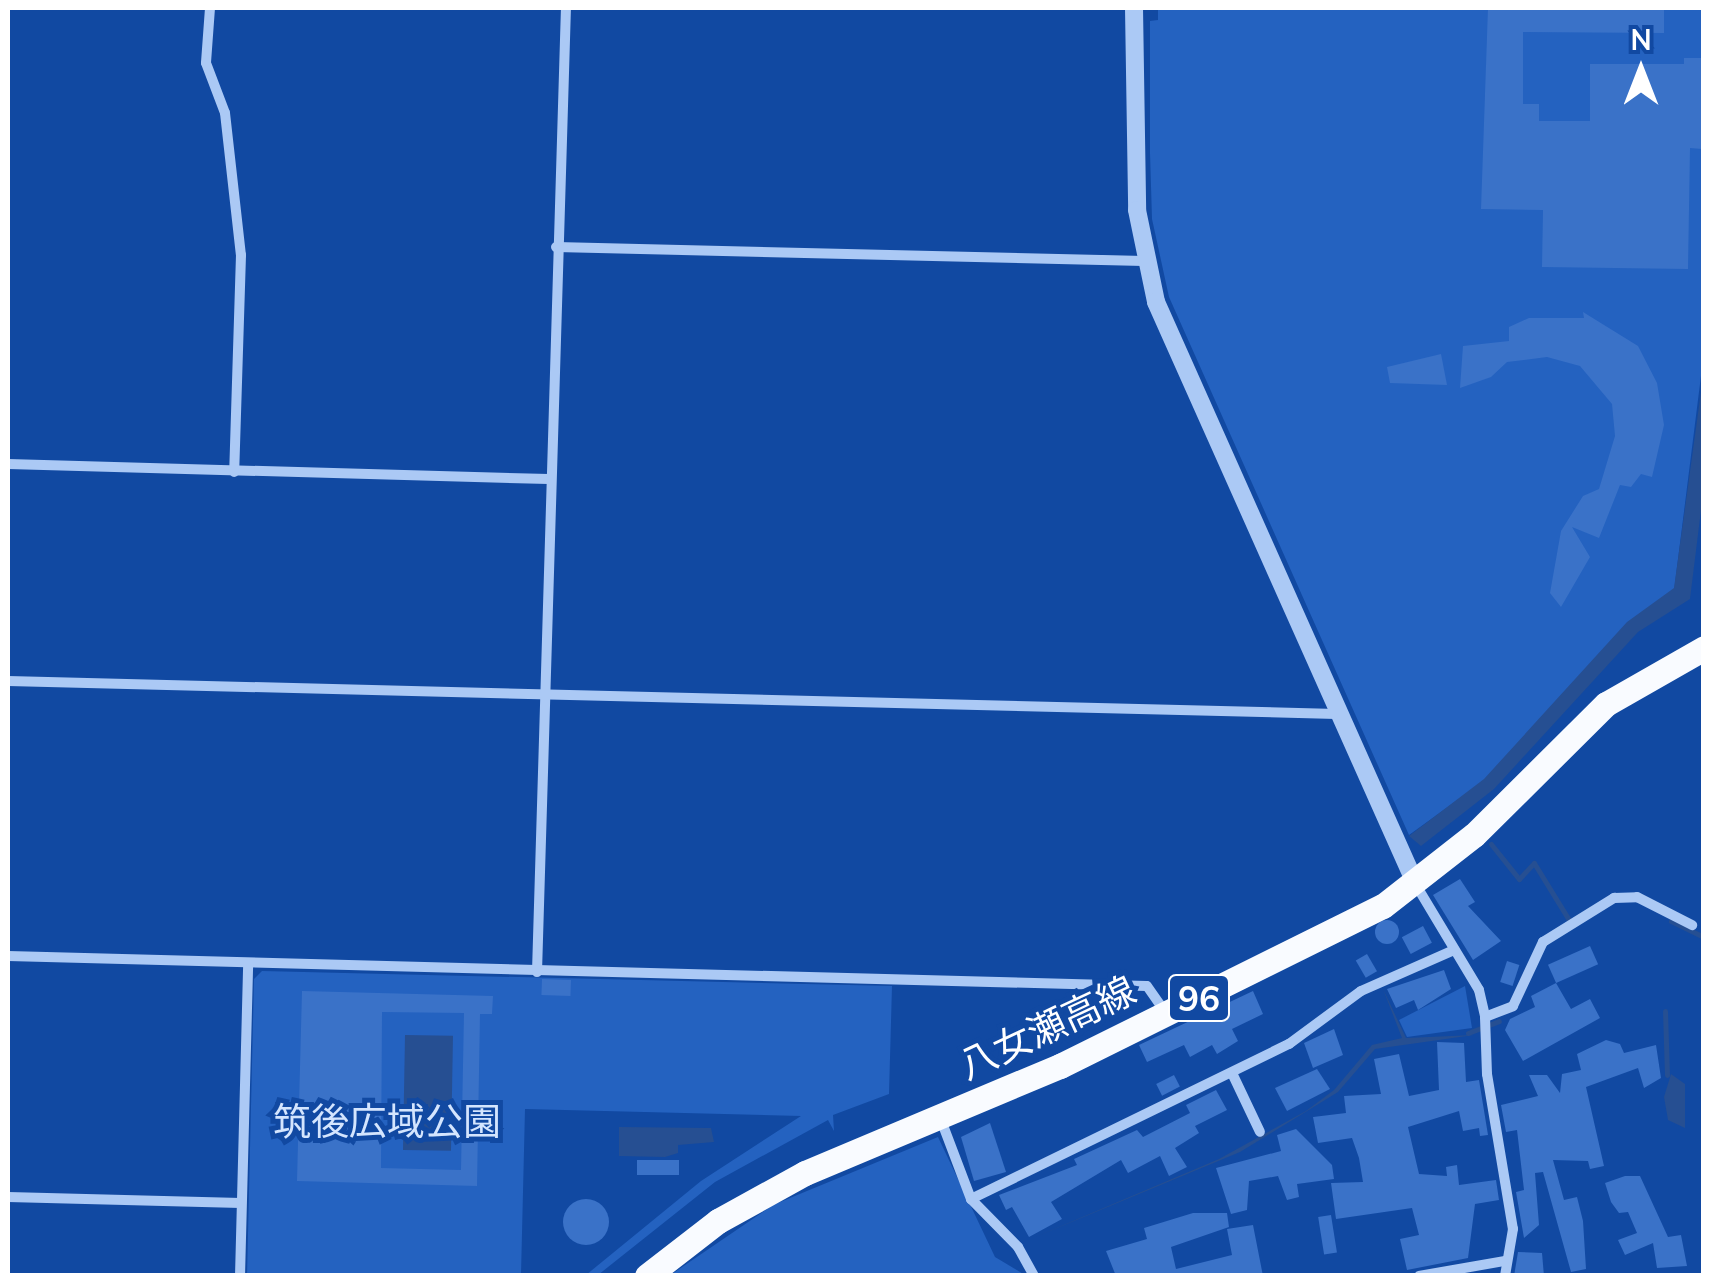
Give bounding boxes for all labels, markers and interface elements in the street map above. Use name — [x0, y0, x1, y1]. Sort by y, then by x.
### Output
north arrow — [1591, 20, 1691, 120]
text: N — [1630, 22, 1652, 57]
street label: 八女瀬高線 — [951, 967, 1143, 1089]
road number: 96 — [1166, 968, 1232, 1028]
park label: 筑後広域公園 — [273, 1099, 501, 1145]

